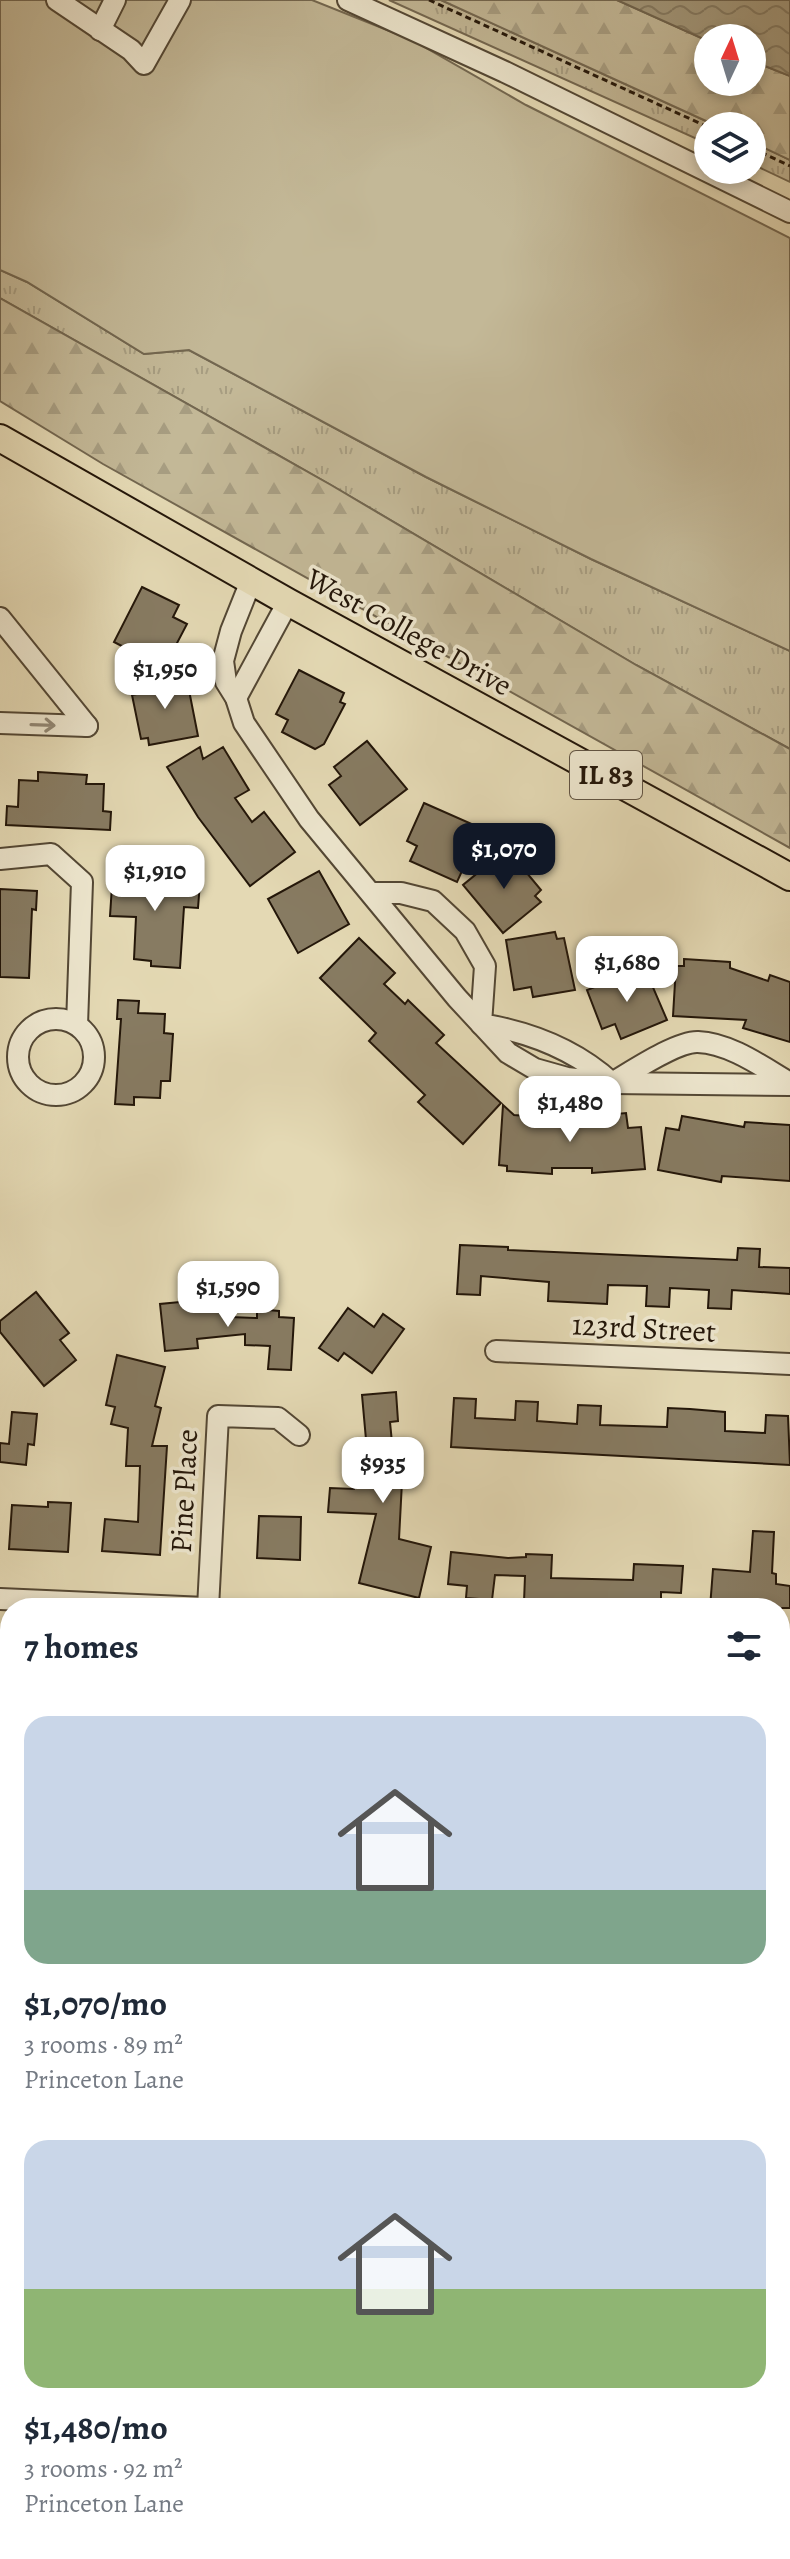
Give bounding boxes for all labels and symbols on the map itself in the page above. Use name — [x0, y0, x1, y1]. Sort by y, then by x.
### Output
north arrow — [694, 24, 766, 96]
street label: West College Drive — [298, 558, 519, 705]
pin: $1,950 — [100, 643, 230, 711]
one-way arrow — [29, 717, 56, 732]
road number: IL 83 — [570, 751, 642, 799]
pin: $1,070 — [439, 823, 569, 891]
pin: $1,910 — [90, 845, 220, 913]
pin: $1,680 — [562, 936, 692, 1004]
pin: $1,480 — [505, 1076, 635, 1144]
pin: $1,590 — [163, 1261, 293, 1329]
street label: 123rd Street — [571, 1304, 717, 1352]
street label: Pine Place — [161, 1428, 207, 1554]
pin: $935 — [336, 1437, 430, 1505]

